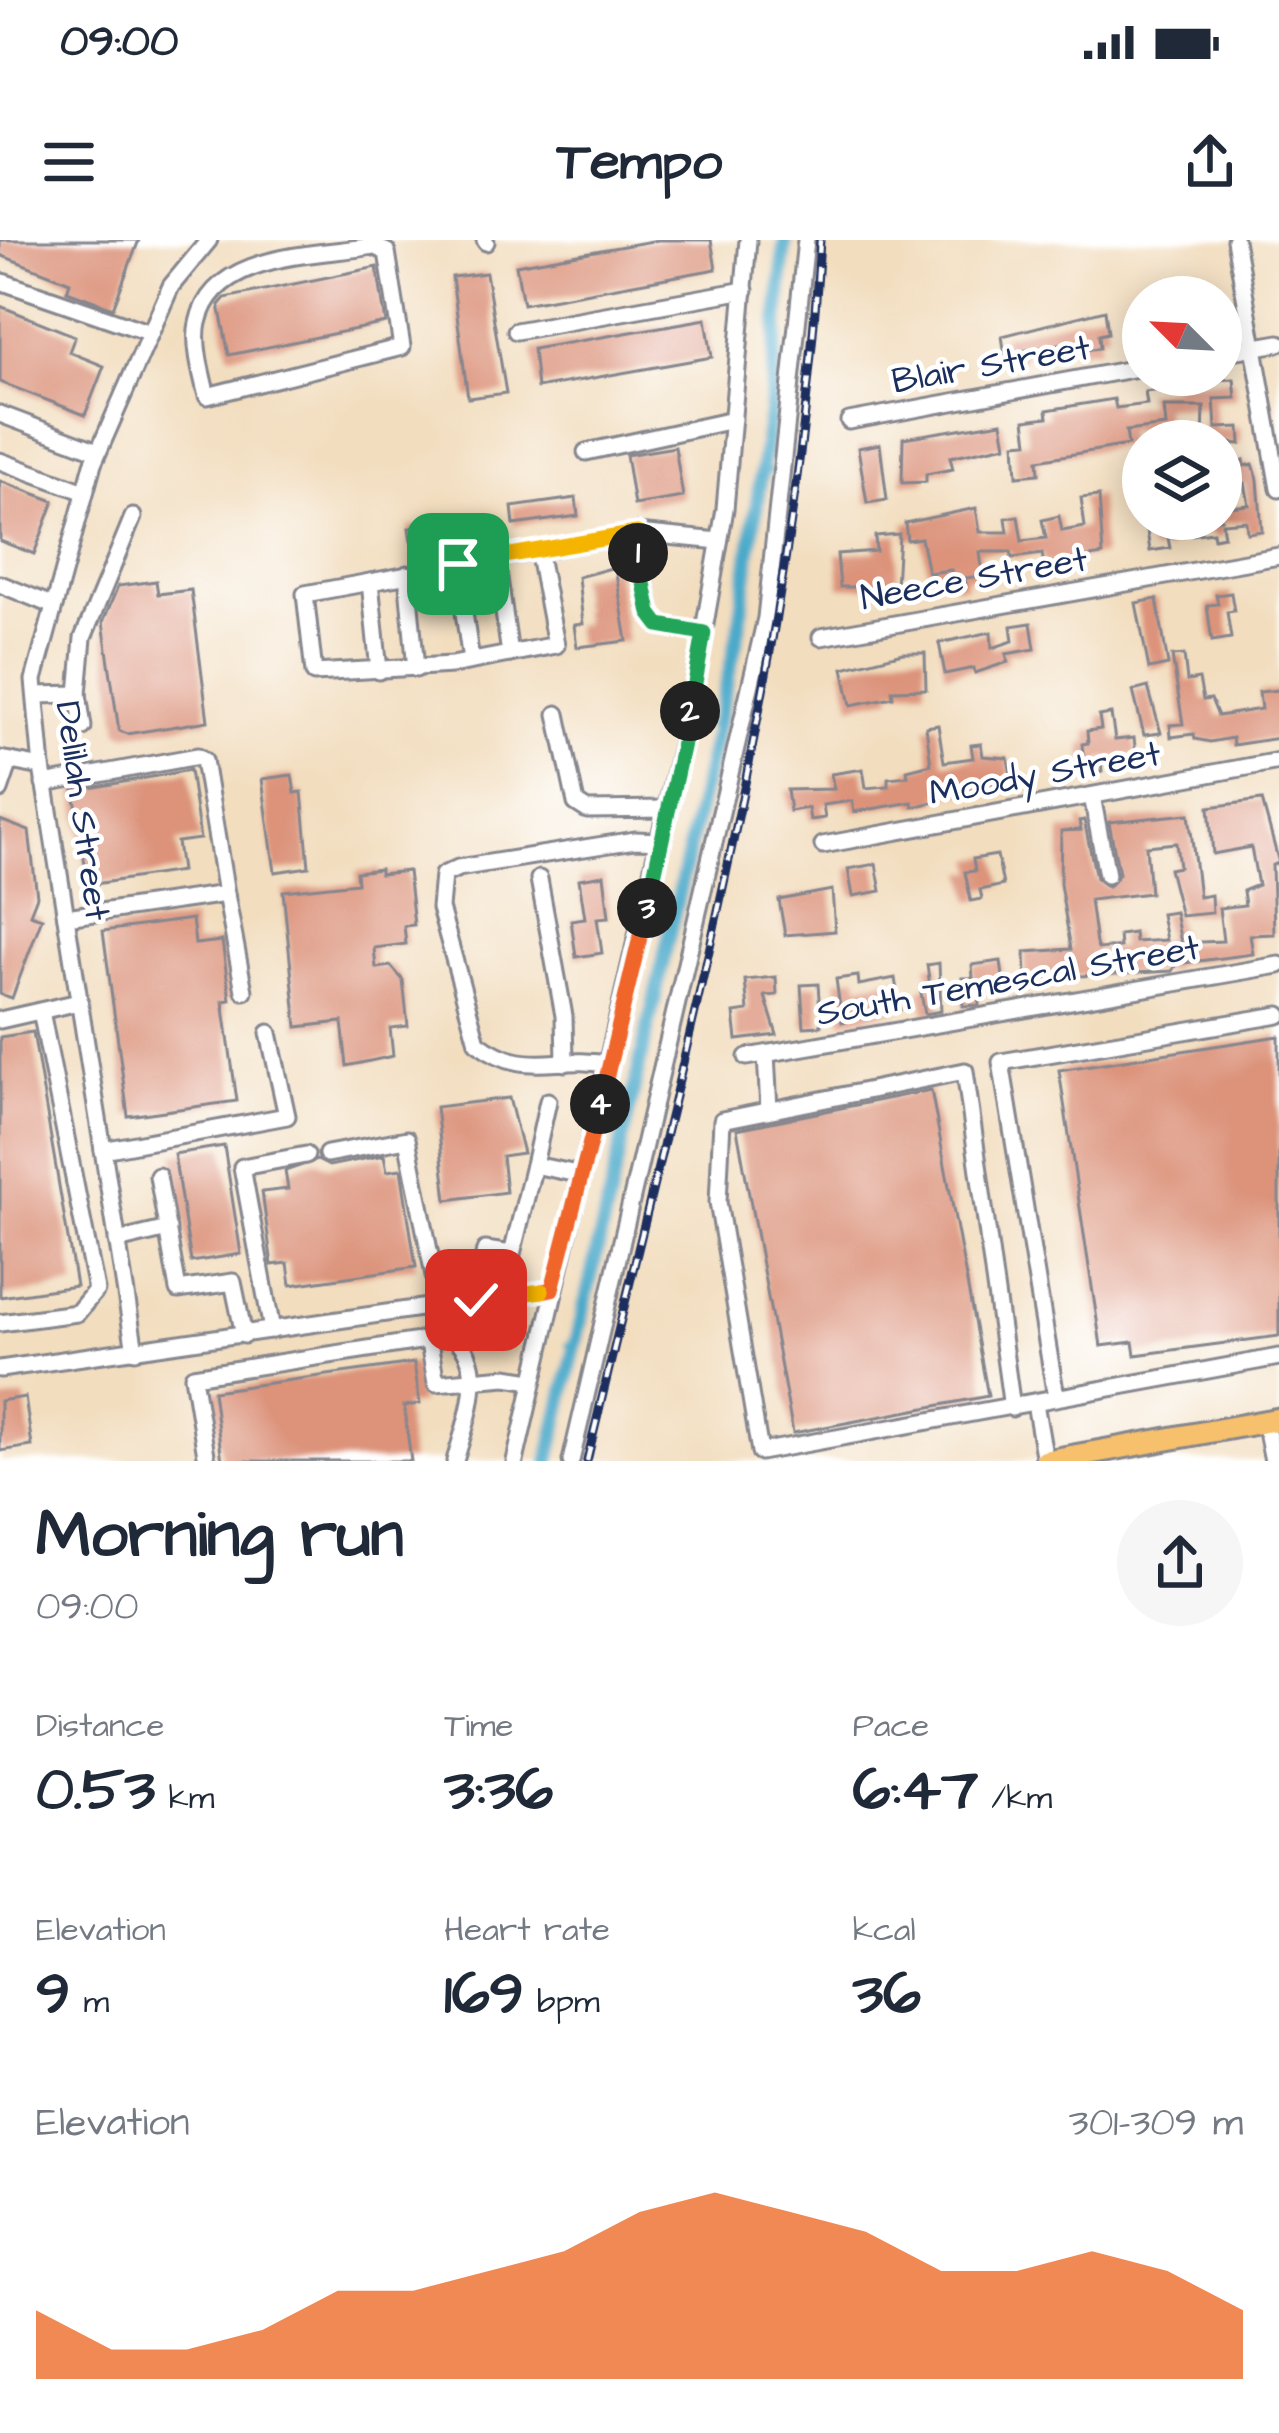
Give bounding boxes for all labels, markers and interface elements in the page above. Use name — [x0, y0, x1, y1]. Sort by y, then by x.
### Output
text: 09:00 — [60, 11, 178, 73]
text: Tempo — [557, 125, 722, 200]
icon: menu — [36, 129, 102, 195]
icon: share — [1177, 129, 1243, 195]
north arrow — [1122, 276, 1242, 396]
map controls — [1122, 276, 1242, 540]
street label: Blair Street — [888, 322, 1095, 408]
button: layers — [1122, 420, 1242, 540]
pin — [407, 513, 509, 615]
pin: 1 — [608, 523, 668, 583]
text: 1 — [636, 530, 640, 576]
icon: arrive — [425, 531, 491, 597]
street label: Neece Street — [857, 534, 1092, 624]
pin: 2 — [660, 681, 720, 741]
text: 2 — [681, 688, 699, 734]
street label: Delilah Street — [41, 698, 123, 925]
street label: Moody Street — [925, 728, 1165, 819]
pin: 3 — [617, 878, 677, 938]
text: 3 — [639, 885, 655, 931]
street label: South Temescal Street — [812, 922, 1204, 1040]
pin: 4 — [570, 1074, 630, 1134]
text: 4 — [589, 1081, 611, 1127]
pin — [425, 1249, 527, 1351]
icon: check — [443, 1267, 509, 1333]
text: Morning run — [36, 1490, 404, 1582]
button: share — [1117, 1500, 1243, 1626]
text: 09:00 — [36, 1581, 139, 1635]
text: Distance — [36, 1703, 164, 1749]
text: Time — [444, 1703, 513, 1749]
text: Pace — [853, 1703, 929, 1749]
text: 0.53 — [36, 1749, 155, 1832]
text: 3:36 — [444, 1749, 553, 1832]
text: 6:47 — [853, 1749, 978, 1832]
text: km — [155, 1775, 214, 1821]
text: /km — [978, 1775, 1052, 1821]
text: Elevation — [36, 1907, 166, 1953]
text: Heart rate — [444, 1907, 610, 1953]
text: kcal — [853, 1907, 916, 1953]
text: 9 — [36, 1953, 70, 2036]
text: 169 — [444, 1953, 524, 2036]
text: 36 — [853, 1953, 921, 2036]
text: m — [70, 1979, 109, 2025]
text: bpm — [524, 1979, 600, 2025]
text: Elevation — [36, 2097, 190, 2151]
text: 301–309 m — [1069, 2097, 1243, 2151]

